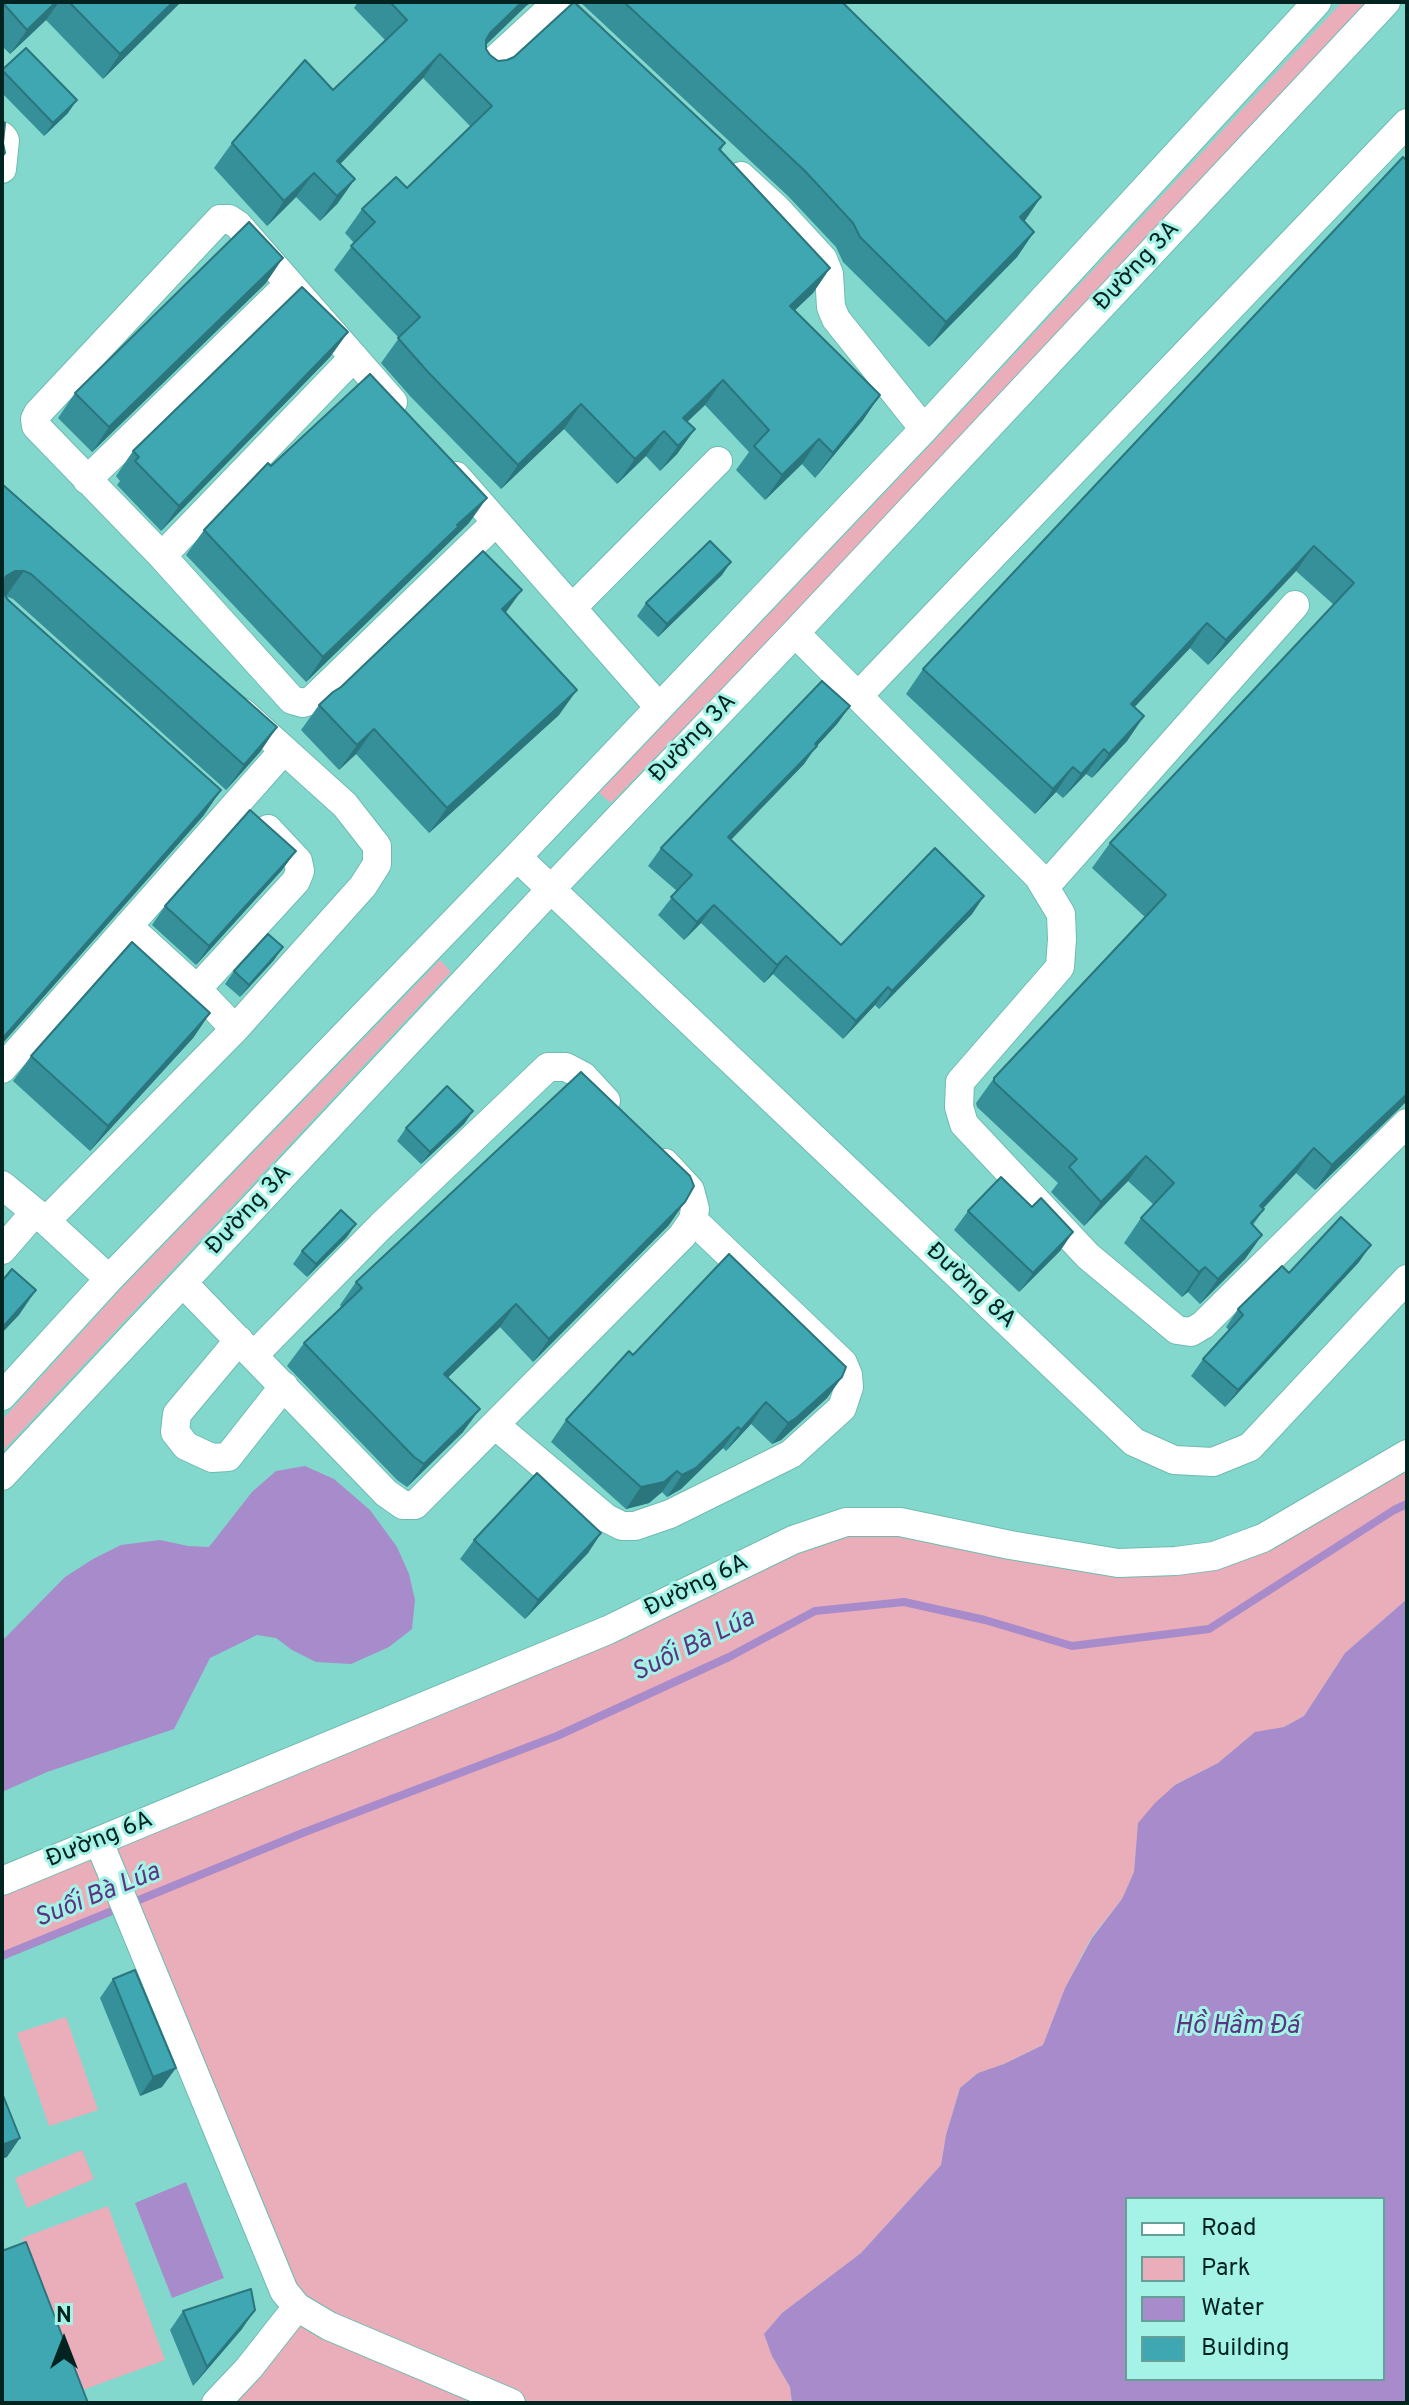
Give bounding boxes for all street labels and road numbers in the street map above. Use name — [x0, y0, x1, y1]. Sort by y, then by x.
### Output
street label: Đường 3A — [1089, 216, 1187, 318]
street label: Đường 3A — [645, 689, 743, 789]
street label: Đường 3A — [201, 1160, 299, 1262]
street label: Đường 8A — [919, 1238, 1021, 1336]
street label: Đường 6A — [640, 1549, 754, 1625]
street label: Đường 6A — [43, 1807, 157, 1875]

